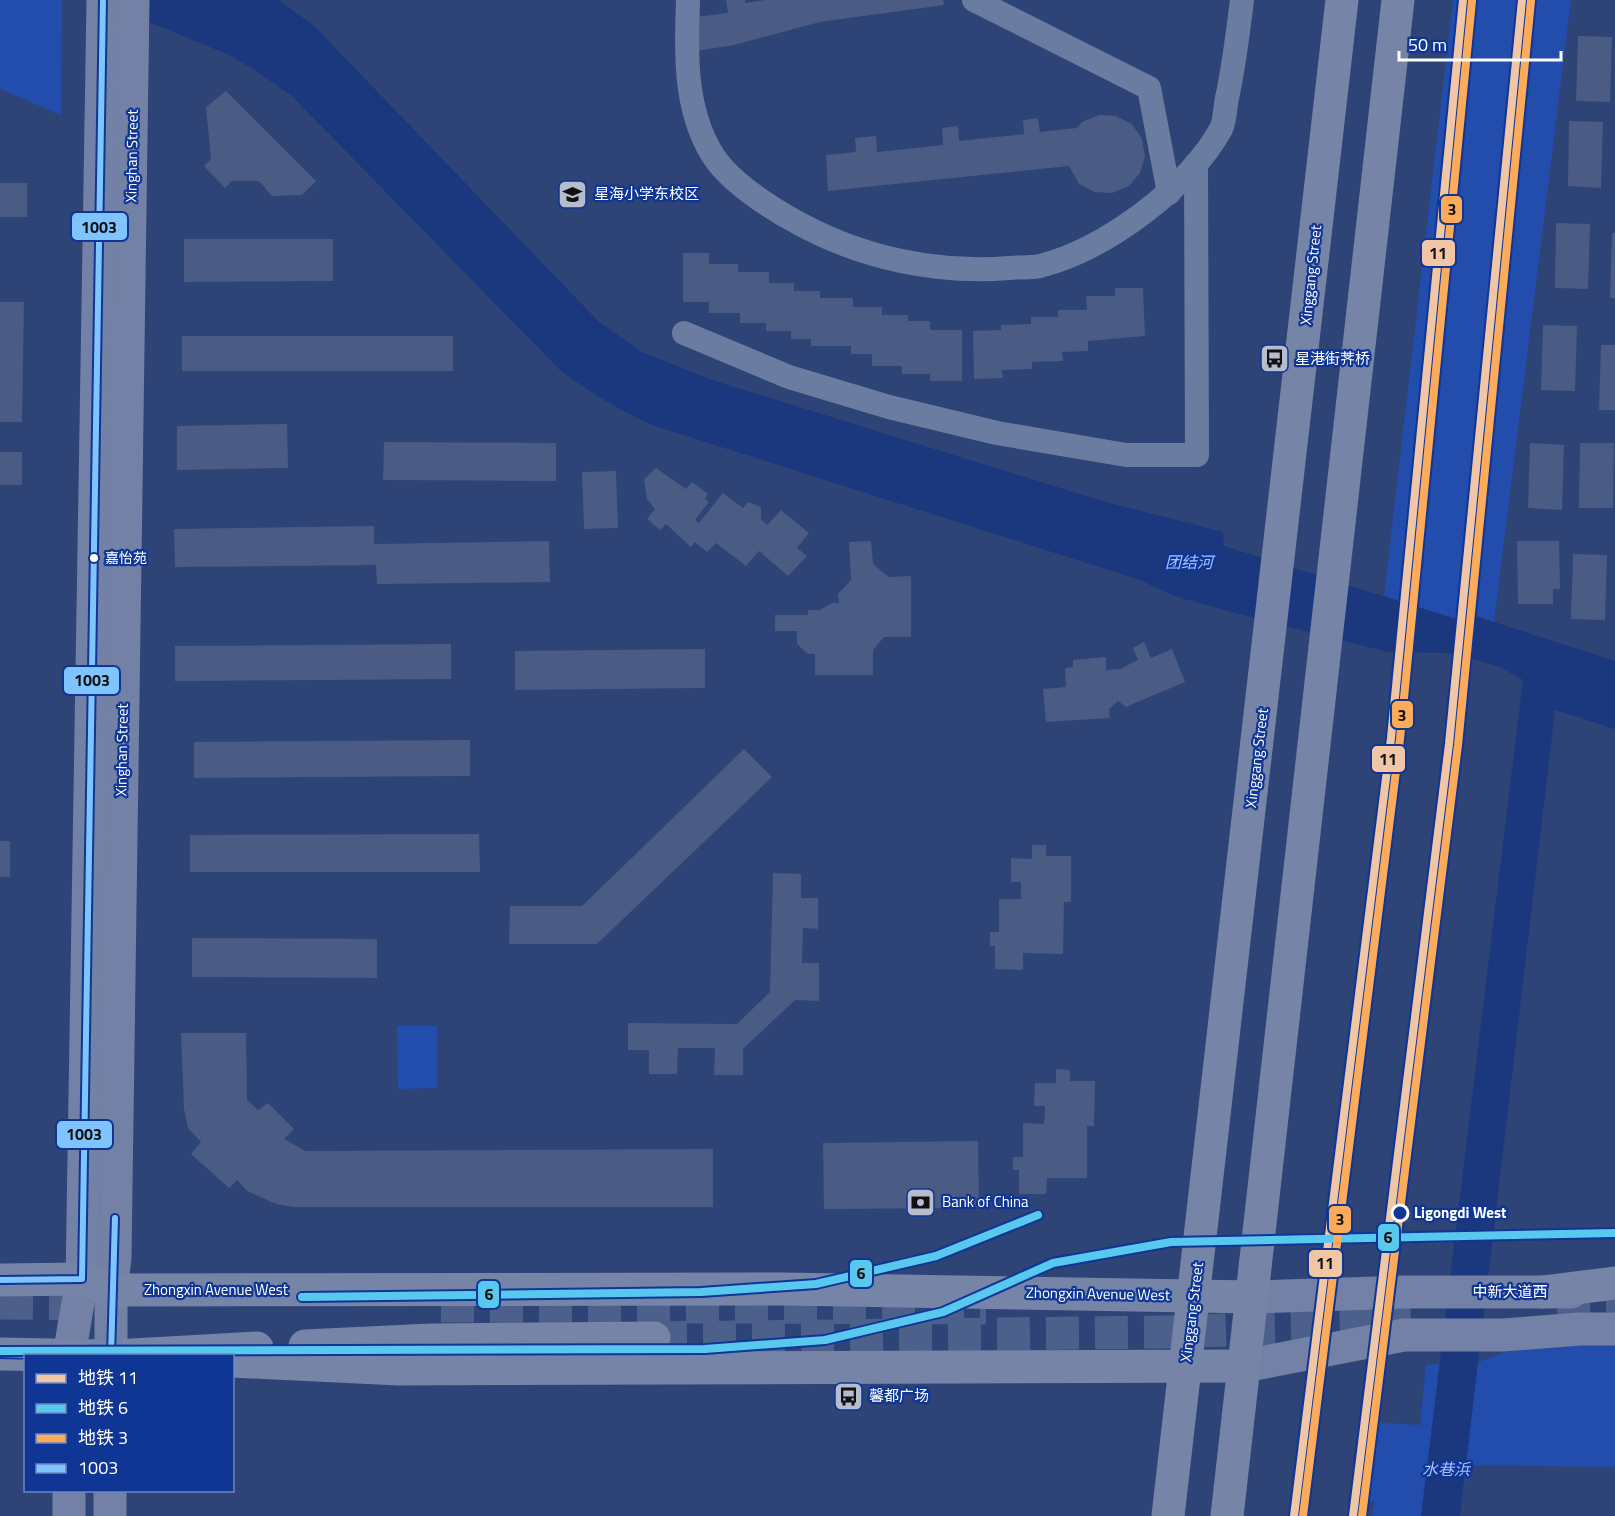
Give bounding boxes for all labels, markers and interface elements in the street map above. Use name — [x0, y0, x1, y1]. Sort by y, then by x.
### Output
scale bar — [1399, 24, 1561, 62]
text: 50 m — [1408, 31, 1447, 58]
street label: Xinghan Street — [119, 109, 144, 203]
school or university icon: 星海小学东校区 — [557, 178, 589, 210]
place label: 星海小学东校区 — [594, 182, 699, 205]
line badge: 3 — [1440, 195, 1463, 224]
text: 3 — [1448, 197, 1456, 221]
line badge: 1003 — [71, 212, 128, 241]
text: 1003 — [81, 215, 117, 239]
street label: Xinggang Street — [1294, 223, 1327, 326]
line badge: 11 — [1421, 239, 1456, 267]
text: 11 — [1429, 241, 1447, 265]
bus stop icon: 星港街荠桥 — [1258, 343, 1290, 375]
place label: 星港街荠桥 — [1295, 347, 1370, 370]
place label: 嘉怡苑 — [105, 547, 147, 568]
water label: 团结河 — [1165, 550, 1216, 574]
marker: 嘉怡苑 — [88, 552, 100, 564]
line badge: 1003 — [63, 666, 120, 695]
text: 1003 — [74, 668, 110, 692]
line badge: 3 — [1391, 700, 1414, 729]
street label: Xinghan Street — [109, 703, 134, 797]
text: 3 — [1398, 703, 1406, 727]
street label: Xinggang Street — [1239, 706, 1274, 809]
line badge: 11 — [1371, 745, 1406, 773]
text: 11 — [1379, 747, 1397, 771]
line badge: 1003 — [56, 1120, 113, 1149]
text: 1003 — [66, 1122, 102, 1146]
bank icon: Bank of China — [905, 1186, 937, 1218]
place label: Bank of China — [942, 1190, 1029, 1213]
place label: Ligongdi West — [1414, 1201, 1507, 1224]
marker: Ligongdi West — [1391, 1204, 1409, 1222]
line badge: 3 — [1328, 1205, 1352, 1234]
text: 3 — [1336, 1207, 1344, 1231]
line badge: 6 — [1377, 1223, 1400, 1252]
text: 6 — [1384, 1225, 1393, 1249]
line badge: 11 — [1308, 1249, 1343, 1278]
text: 11 — [1316, 1251, 1334, 1275]
line badge: 6 — [849, 1259, 873, 1288]
street label: Xinggang Street — [1174, 1260, 1209, 1363]
text: 6 — [857, 1261, 866, 1285]
street label: Zhongxin Avenue West — [144, 1278, 289, 1301]
line badge: 6 — [477, 1280, 500, 1309]
street label: 中新大道西 — [1472, 1280, 1548, 1303]
street label: Zhongxin Avenue West — [1026, 1281, 1171, 1306]
text: 6 — [485, 1282, 494, 1306]
legend — [24, 1354, 234, 1492]
text: 地铁 11 — [78, 1364, 138, 1391]
bus stop icon: 馨都广场 — [832, 1380, 864, 1412]
place label: 馨都广场 — [869, 1384, 929, 1407]
text: 地铁 6 — [78, 1394, 128, 1421]
text: 地铁 3 — [78, 1424, 128, 1451]
text: 1003 — [78, 1454, 118, 1481]
water label: 水巷浜 — [1422, 1457, 1472, 1481]

